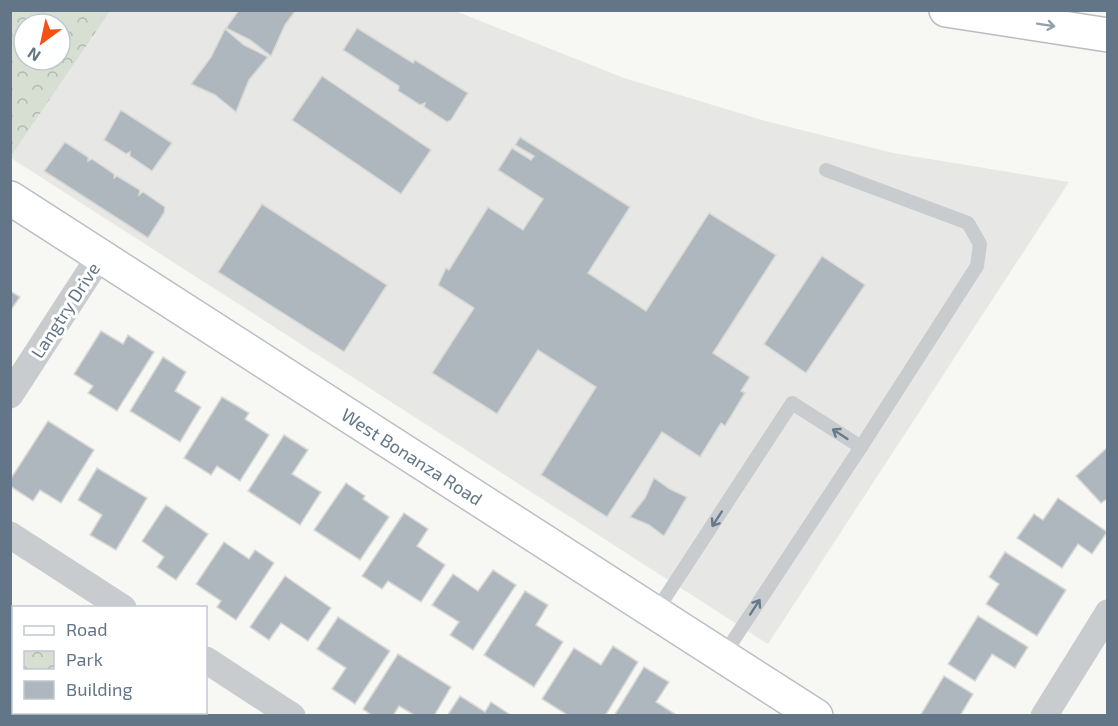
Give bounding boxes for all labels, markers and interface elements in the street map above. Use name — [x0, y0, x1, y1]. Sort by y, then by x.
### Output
north arrow — [12, 12, 72, 72]
one-way arrow — [1036, 20, 1056, 31]
text: N — [24, 44, 44, 66]
street label: Langtry Drive — [26, 258, 104, 362]
street label: West Bonanza Road — [337, 403, 487, 510]
one-way arrow — [832, 428, 849, 440]
one-way arrow — [710, 510, 722, 527]
one-way arrow — [749, 599, 762, 616]
legend — [12, 606, 207, 714]
text: Road — [66, 618, 107, 640]
text: Park — [66, 648, 103, 670]
text: Building — [66, 678, 133, 700]

